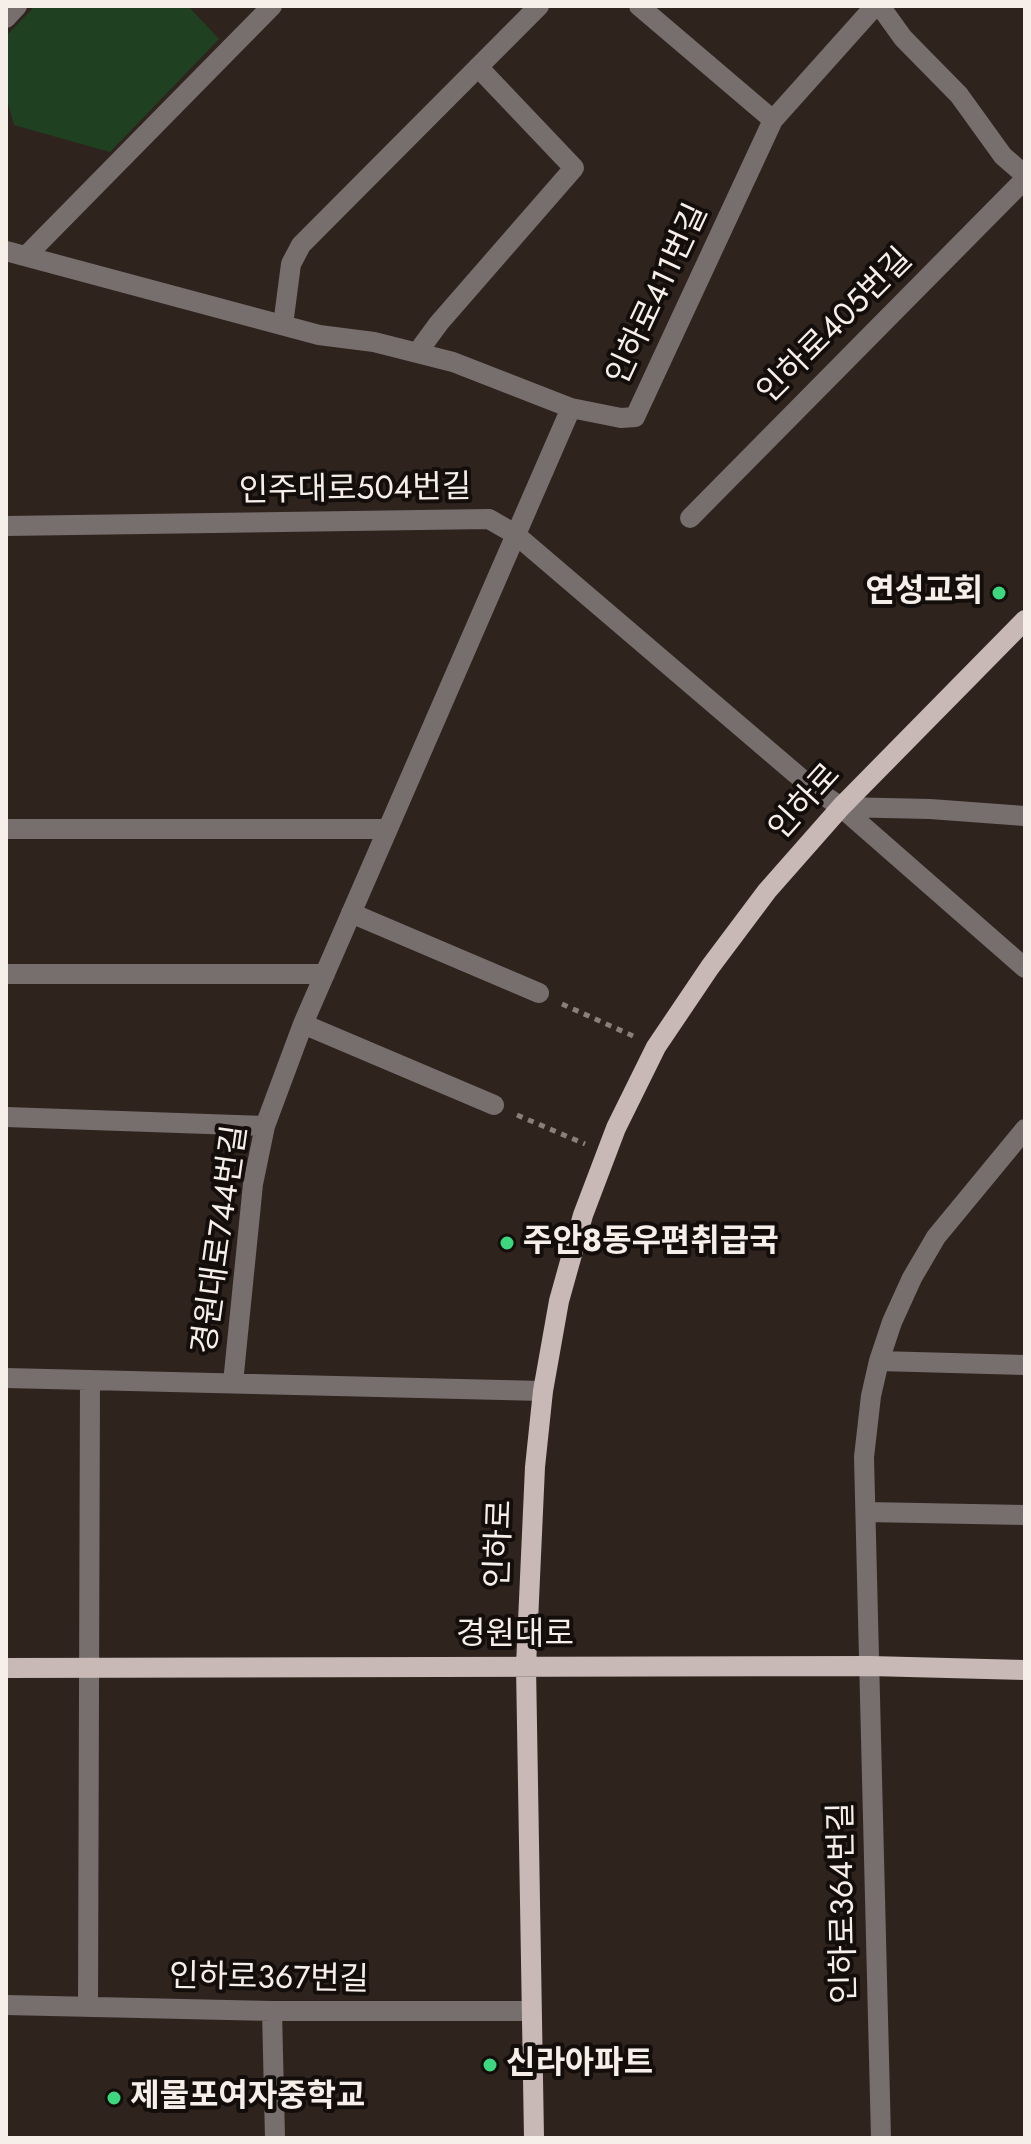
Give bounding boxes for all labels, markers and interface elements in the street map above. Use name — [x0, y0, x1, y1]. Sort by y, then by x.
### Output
street label: 인하로411번길 — [600, 199, 718, 391]
street label: 인하로405번길 — [751, 242, 921, 412]
street label: 인주대로504번길 — [238, 470, 472, 512]
place label: 연성교회 — [865, 574, 983, 612]
marker: 연성교회 — [990, 584, 1008, 602]
street label: 인하로 — [762, 757, 850, 849]
street label: 경원대로744번길 — [187, 1123, 257, 1357]
place label: 주안8동우편취급국 — [523, 1224, 779, 1262]
marker: 주안8동우편취급국 — [498, 1234, 516, 1252]
street label: 인하로 — [480, 1499, 522, 1589]
street label: 경원대로 — [456, 1617, 574, 1655]
street label: 인하로364번길 — [824, 1802, 866, 2004]
street label: 인하로367번길 — [169, 1959, 369, 2001]
place label: 신라아파트 — [506, 2046, 653, 2084]
marker: 신라아파트 — [481, 2056, 499, 2074]
place label: 제물포여자중학교 — [130, 2079, 366, 2117]
marker: 제물포여자중학교 — [105, 2089, 123, 2107]

